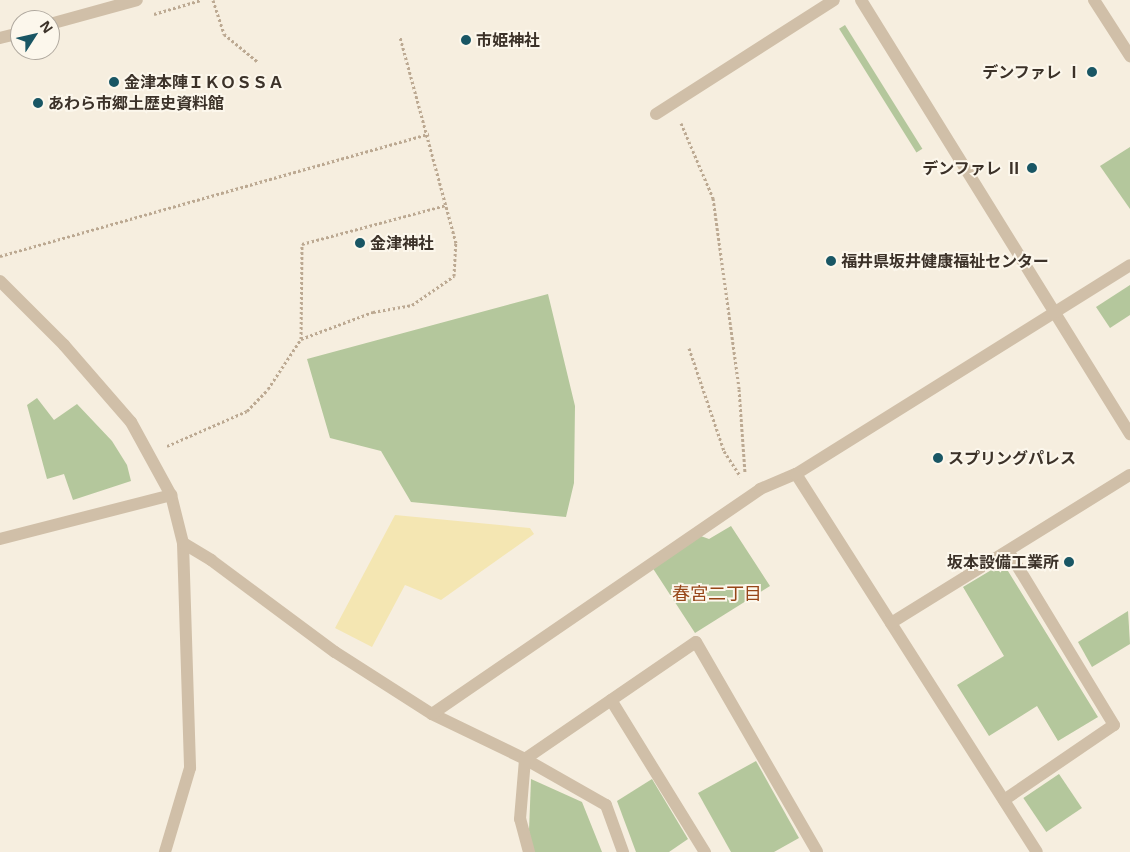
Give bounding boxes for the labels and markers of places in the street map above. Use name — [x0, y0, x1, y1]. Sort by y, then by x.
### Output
place label: 市姫神社 — [476, 30, 540, 50]
marker: 市姫神社 — [460, 34, 472, 46]
place label: デンファレ Ⅰ — [982, 62, 1082, 82]
marker: デンファレ Ⅰ — [1086, 66, 1098, 78]
place label: 金津本陣ＩＫＯＳＳＡ — [124, 72, 284, 92]
marker: 金津本陣ＩＫＯＳＳＡ — [108, 76, 120, 88]
place label: あわら市郷土歴史資料館 — [48, 93, 224, 113]
marker: あわら市郷土歴史資料館 — [32, 97, 44, 109]
place label: デンファレ Ⅱ — [922, 158, 1022, 178]
marker: デンファレ Ⅱ — [1026, 162, 1038, 174]
place label: 金津神社 — [370, 233, 434, 253]
marker: 金津神社 — [354, 237, 366, 249]
place label: 福井県坂井健康福祉センター — [841, 251, 1049, 271]
marker: 福井県坂井健康福祉センター — [825, 255, 837, 267]
place label: スプリングパレス — [948, 448, 1076, 468]
marker: スプリングパレス — [932, 452, 944, 464]
place label: 坂本設備工業所 — [947, 552, 1059, 572]
marker: 坂本設備工業所 — [1063, 556, 1075, 568]

